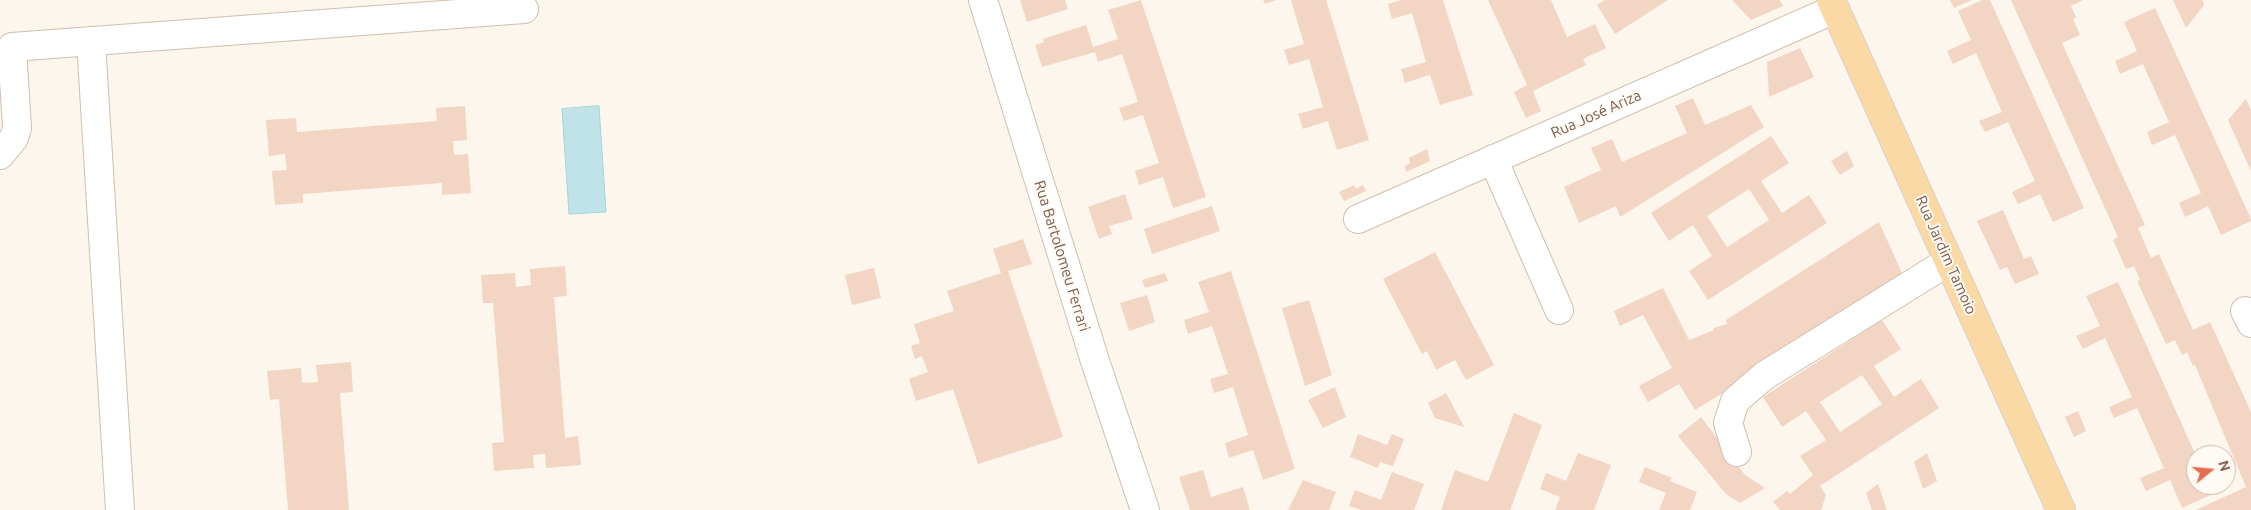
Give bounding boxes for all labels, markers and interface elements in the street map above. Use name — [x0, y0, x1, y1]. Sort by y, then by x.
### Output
street label: Rua José Ariza — [1548, 86, 1644, 142]
street label: Rua Bartolomeu Ferrari — [1030, 178, 1094, 334]
street label: Rua Jardim Tamoio — [1912, 193, 1980, 317]
north arrow — [2186, 445, 2236, 495]
text: N — [2215, 459, 2234, 473]

